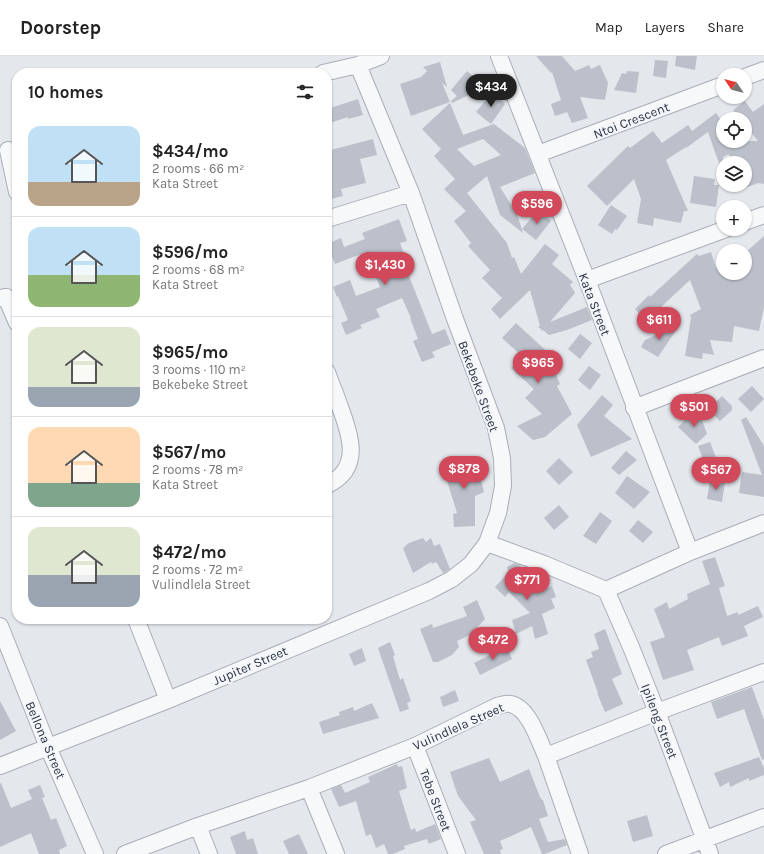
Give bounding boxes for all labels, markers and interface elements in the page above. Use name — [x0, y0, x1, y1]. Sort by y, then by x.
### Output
text: Doorstep — [20, 17, 101, 39]
text: Map — [595, 19, 623, 36]
text: Layers — [645, 19, 685, 36]
text: Share — [707, 19, 744, 36]
north arrow — [716, 68, 752, 104]
map controls — [716, 68, 752, 280]
pin: $434 — [467, 74, 515, 108]
text: $434 — [475, 79, 507, 94]
icon: filters — [294, 81, 316, 103]
text: 10 homes — [28, 82, 103, 102]
street label: Ntoi Crescent — [591, 99, 671, 142]
button: locate — [716, 112, 752, 148]
text: $434/mo — [152, 141, 228, 161]
icon: home — [60, 142, 108, 190]
button: layers — [716, 156, 752, 192]
text: 2 rooms · 66 m² — [152, 161, 244, 176]
text: Kata Street — [152, 176, 218, 191]
pin: $596 — [513, 191, 561, 225]
text: $596 — [521, 196, 553, 211]
button: + — [716, 200, 752, 236]
text: $596/mo — [152, 242, 228, 262]
icon: home — [60, 243, 108, 291]
button: − — [716, 244, 752, 280]
pin: $1,430 — [352, 252, 418, 286]
text: $1,430 — [365, 257, 405, 272]
text: 2 rooms · 68 m² — [152, 262, 245, 277]
street label: Kata Street — [576, 271, 613, 338]
text: Kata Street — [152, 277, 218, 292]
pin: $611 — [635, 307, 683, 341]
text: $611 — [646, 312, 672, 327]
street label: Bekebeke Street — [455, 339, 502, 434]
text: $965/mo — [152, 342, 228, 362]
icon: home — [60, 343, 108, 391]
pin: $965 — [514, 350, 562, 384]
text: $965 — [522, 355, 554, 370]
text: 3 rooms · 110 m² — [152, 362, 246, 377]
text: Bekebeke Street — [152, 377, 248, 392]
pin: $501 — [670, 394, 718, 428]
text: $501 — [679, 399, 709, 414]
text: $567/mo — [152, 442, 226, 462]
icon: home — [60, 443, 108, 491]
pin: $878 — [440, 456, 488, 490]
pin: $567 — [692, 457, 740, 491]
text: $878 — [448, 461, 480, 476]
text: 2 rooms · 78 m² — [152, 462, 244, 477]
text: $567 — [701, 462, 731, 477]
text: Kata Street — [152, 477, 218, 492]
text: $472/mo — [152, 542, 226, 562]
icon: home — [60, 543, 108, 591]
text: 2 rooms · 72 m² — [152, 562, 243, 577]
pin: $771 — [503, 567, 551, 601]
text: $771 — [514, 572, 540, 587]
text: Vulindlela Street — [152, 577, 250, 592]
pin: $472 — [469, 627, 517, 661]
text: $472 — [477, 632, 509, 647]
street label: Jupiter Street — [211, 643, 290, 688]
street label: Ipileng Street — [638, 681, 681, 761]
street label: Bellona Street — [22, 699, 69, 781]
street label: Vulindlela Street — [410, 700, 506, 753]
street label: Tebe Street — [417, 767, 454, 833]

